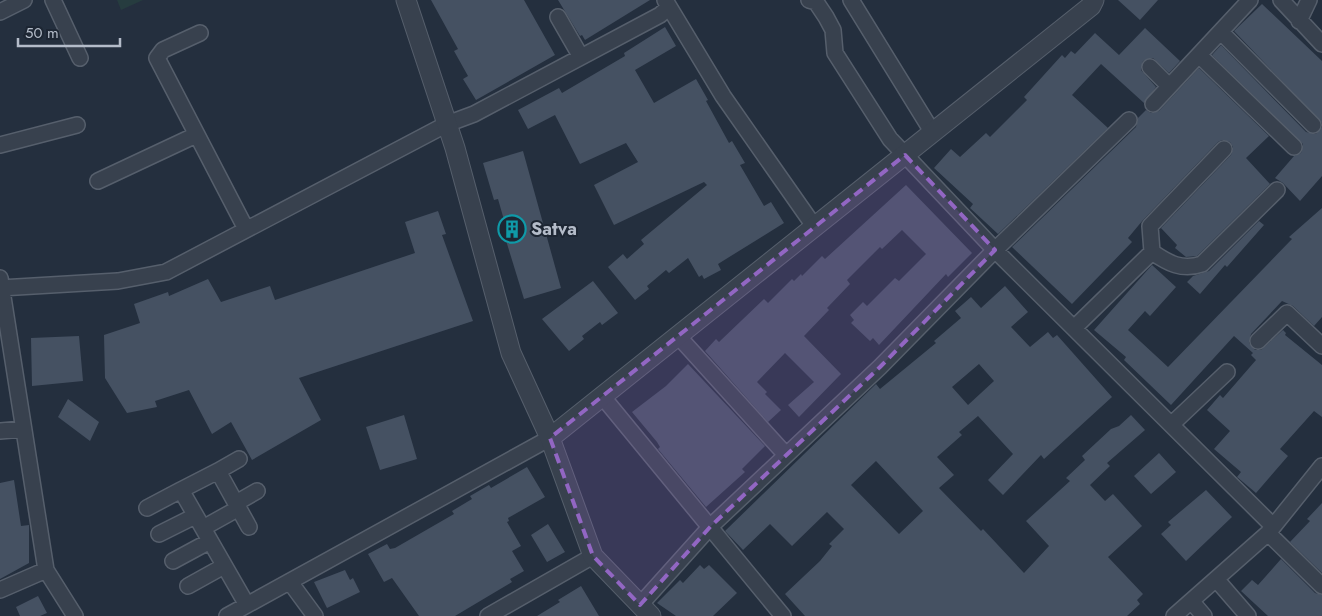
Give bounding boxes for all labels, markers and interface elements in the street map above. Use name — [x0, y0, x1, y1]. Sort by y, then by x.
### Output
scale bar — [18, 15, 120, 47]
text: 50 m — [25, 22, 59, 44]
building icon: Satva — [497, 214, 527, 244]
place label: Satva — [531, 216, 577, 242]

